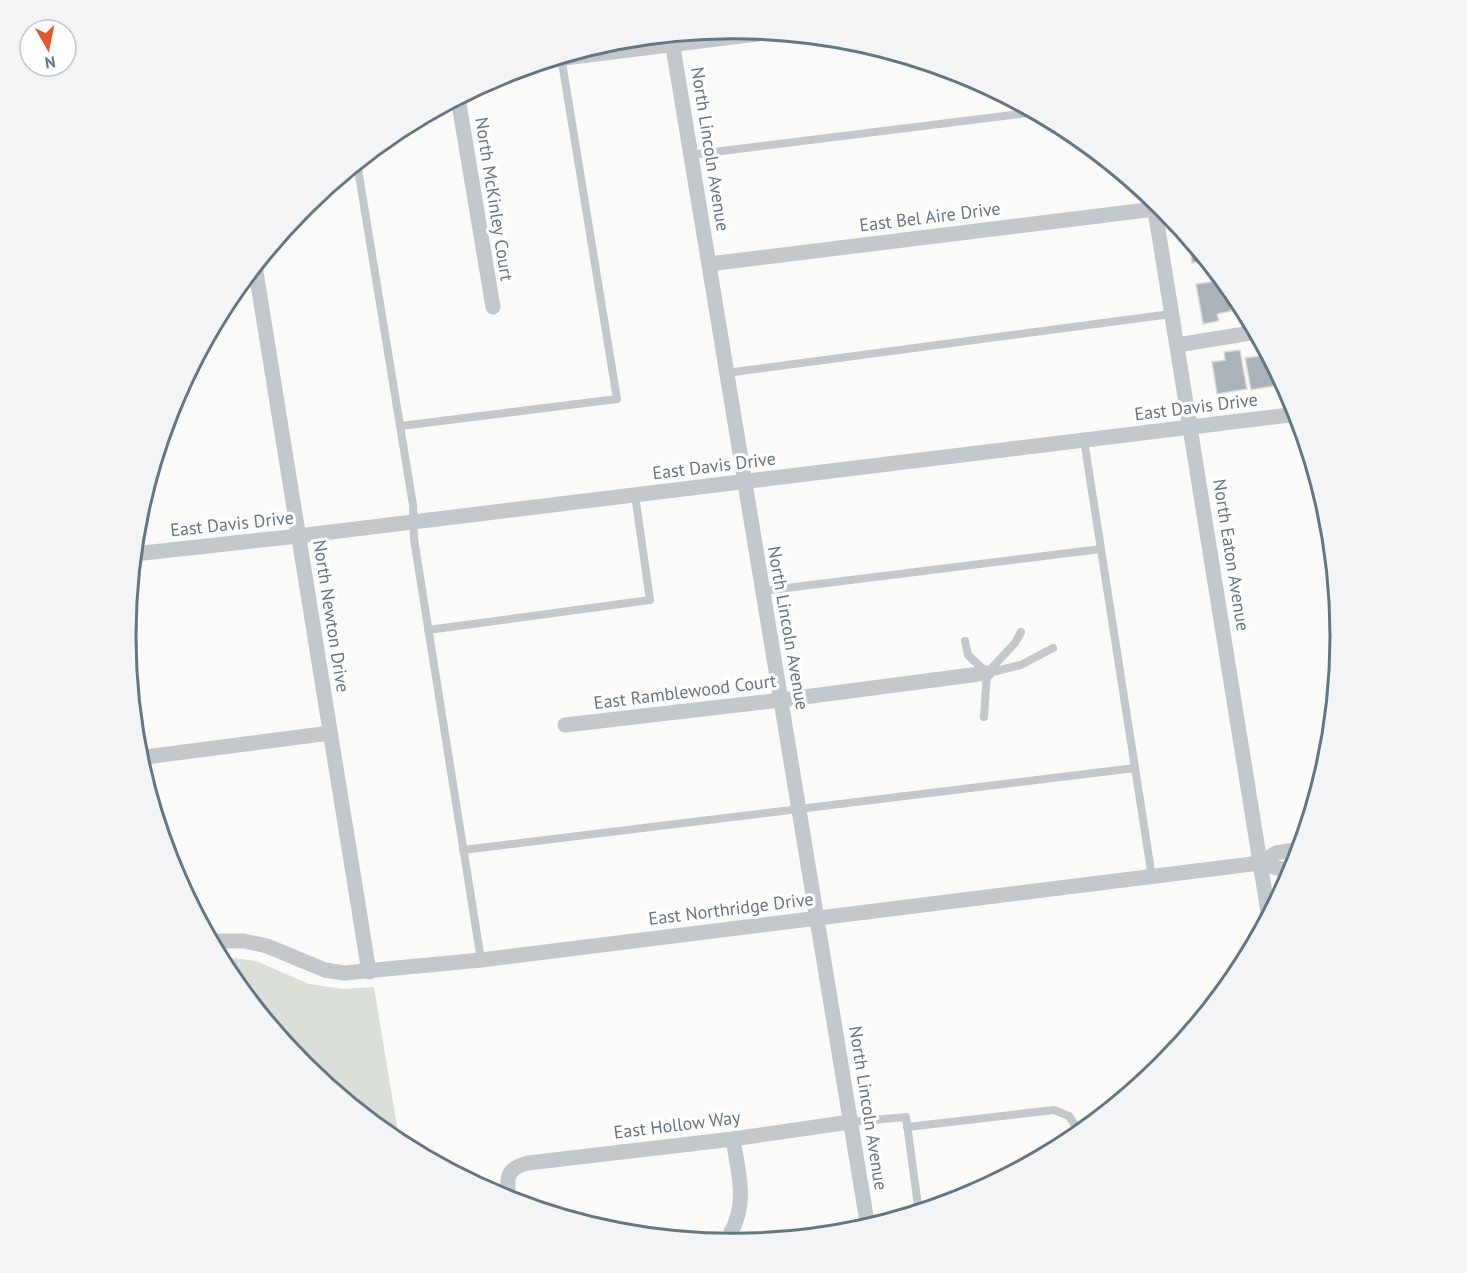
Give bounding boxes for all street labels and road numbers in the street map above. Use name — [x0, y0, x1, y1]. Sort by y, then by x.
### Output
street label: North Lincoln Avenue — [686, 65, 735, 233]
street label: North McKinley Court — [470, 115, 519, 282]
street label: East Bel Aire Drive — [858, 196, 1002, 237]
street label: East Davis Drive — [1133, 388, 1259, 425]
street label: East Davis Drive — [651, 447, 777, 484]
street label: North Eaton Avenue — [1208, 477, 1255, 633]
street label: East Davis Drive — [169, 506, 295, 541]
street label: North Newton Drive — [308, 538, 355, 694]
street label: North Lincoln Avenue — [763, 544, 814, 712]
street label: East Ramblewood Court — [592, 669, 777, 714]
street label: East Northridge Drive — [647, 887, 815, 930]
street label: North Lincoln Avenue — [844, 1024, 893, 1192]
street label: East Hollow Way — [612, 1105, 742, 1144]

